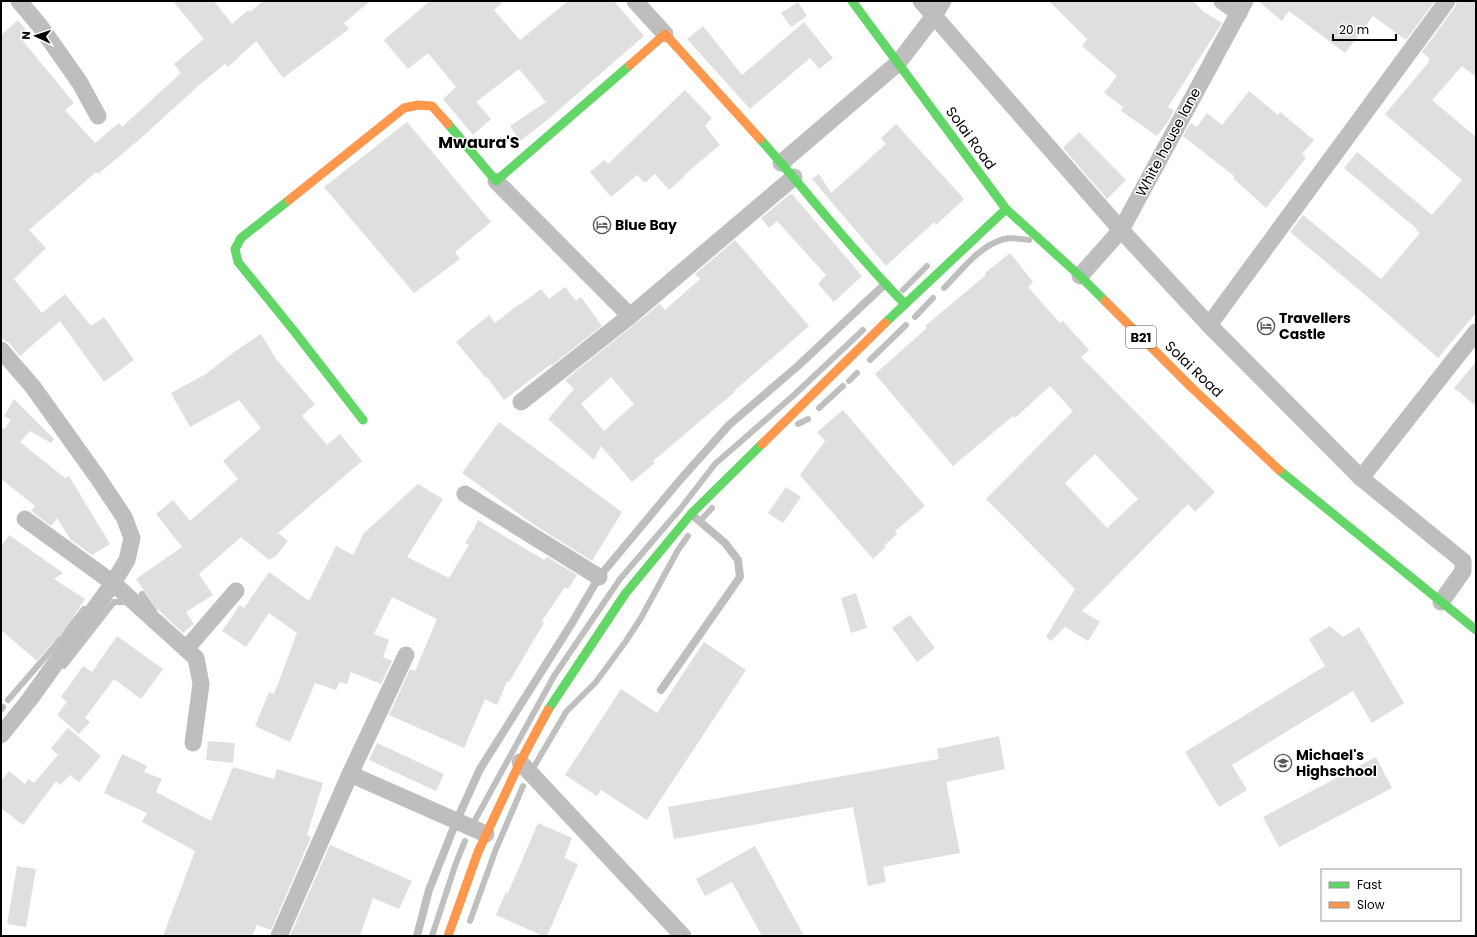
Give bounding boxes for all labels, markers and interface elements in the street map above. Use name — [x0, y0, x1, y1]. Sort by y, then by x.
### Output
north arrow — [16, 16, 56, 56]
scale bar — [1333, 16, 1396, 42]
text: 20 m — [1339, 21, 1369, 38]
text: N — [18, 31, 34, 40]
street label: White house lane — [1131, 84, 1205, 200]
street label: Solai Road — [941, 102, 1001, 174]
district label: Mwaura'S — [438, 131, 520, 154]
hotel icon: Blue Bay — [592, 215, 612, 235]
place label: Blue Bay — [615, 215, 677, 235]
place label: Travellers Castle — [1279, 308, 1351, 344]
hotel icon: Travellers Castle — [1256, 316, 1276, 336]
road number: B21 — [1126, 326, 1156, 348]
street label: Solai Road — [1161, 336, 1227, 402]
place label: Michael's Highschool — [1296, 745, 1377, 781]
school or university icon: Michael's Highschool — [1273, 753, 1293, 773]
legend — [1321, 869, 1461, 921]
text: Fast — [1357, 876, 1382, 893]
text: Slow — [1357, 896, 1385, 913]

